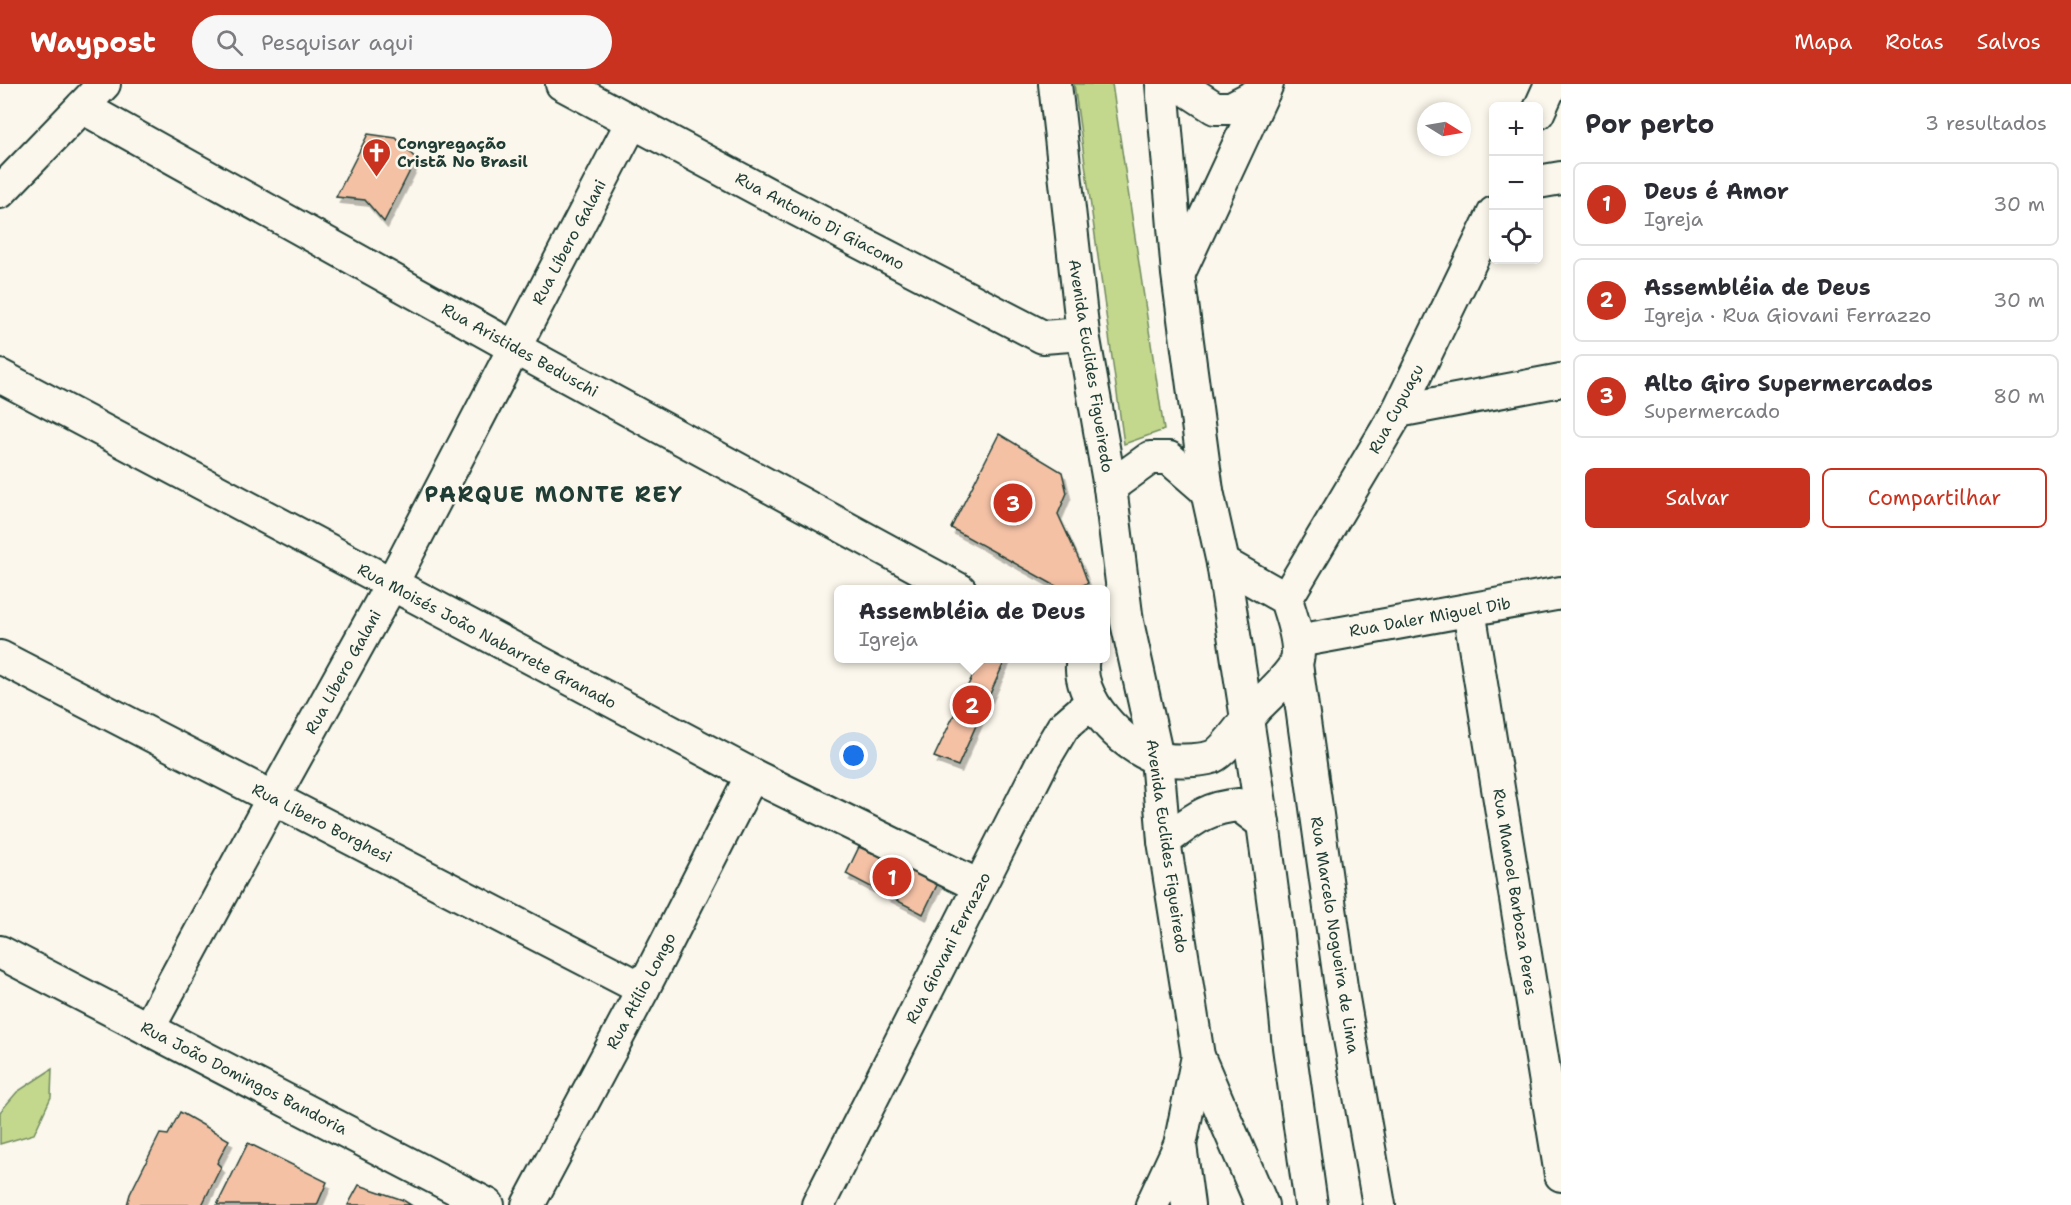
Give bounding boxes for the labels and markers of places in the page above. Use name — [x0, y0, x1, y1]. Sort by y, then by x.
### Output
place label: Congregação Cristã No Brasil — [397, 133, 528, 172]
church icon: Congregação Cristã No Brasil — [360, 136, 392, 178]
pin: 3 — [994, 480, 1032, 526]
pin: 2 — [952, 682, 992, 728]
pin: 1 — [872, 854, 912, 900]

